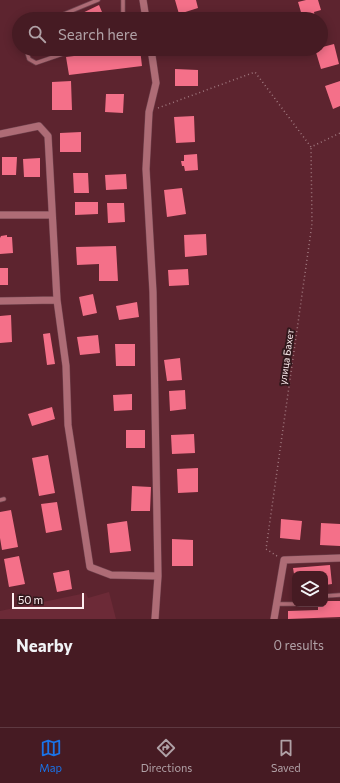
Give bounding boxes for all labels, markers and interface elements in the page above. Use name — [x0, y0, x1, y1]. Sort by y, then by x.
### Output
search box — [12, 12, 328, 56]
icon: search — [26, 23, 48, 45]
text: Search here — [58, 25, 137, 43]
street label: улица Бахет — [276, 328, 296, 385]
map controls — [292, 571, 328, 607]
button: layers — [292, 571, 328, 607]
scale bar — [12, 591, 84, 610]
text: 50 m — [18, 593, 43, 606]
text: Nearby — [16, 635, 73, 656]
text: 0 results — [273, 637, 324, 653]
tab: Map — [39, 737, 62, 774]
tab: Directions — [141, 737, 192, 774]
tab: Saved — [271, 737, 301, 774]

